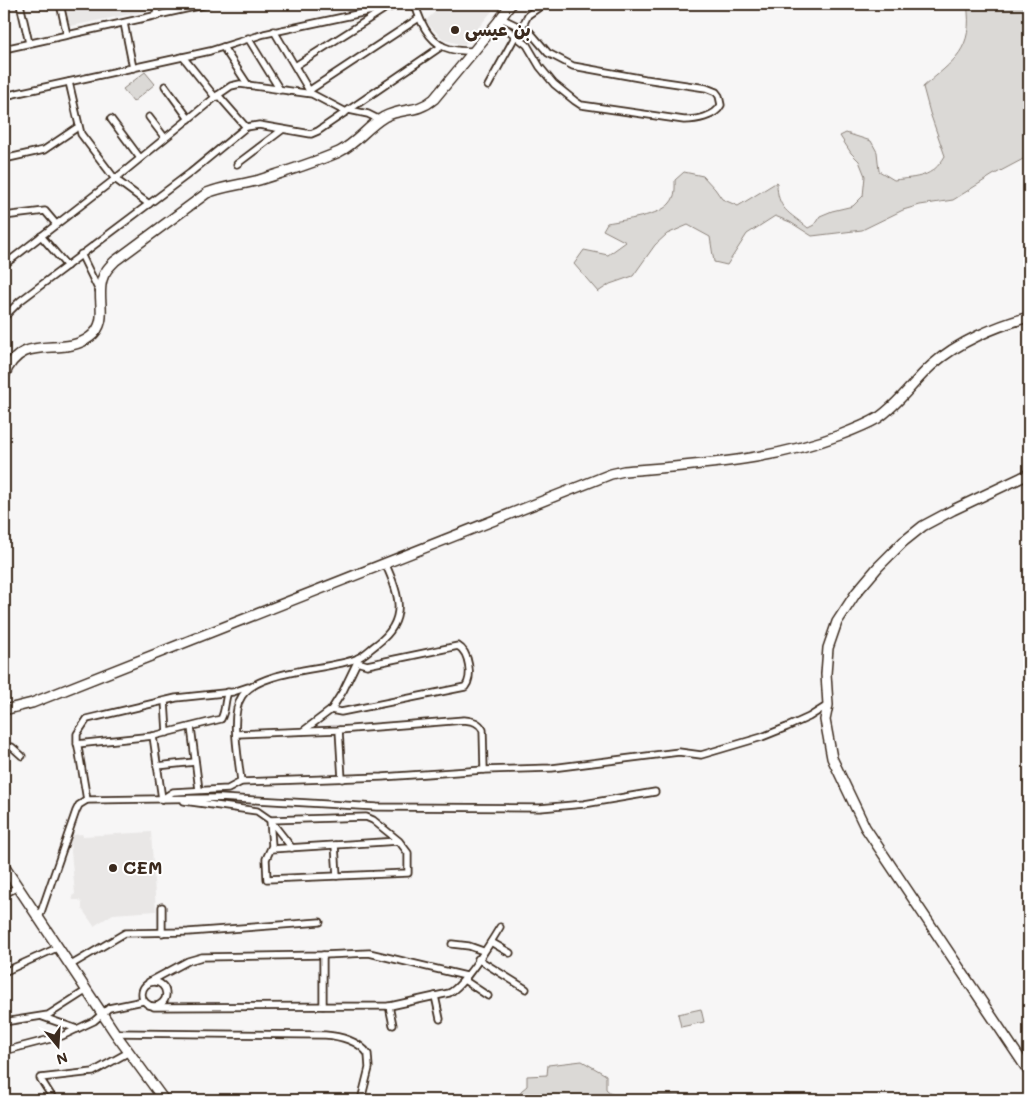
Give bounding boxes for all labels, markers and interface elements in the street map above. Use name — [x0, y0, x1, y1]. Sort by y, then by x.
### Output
place label: بن عيسى — [465, 17, 531, 42]
marker: بن عيسى — [449, 24, 461, 36]
place label: CEM — [123, 855, 162, 879]
marker: CEM — [107, 862, 119, 874]
north arrow — [32, 1022, 82, 1072]
text: N — [54, 1048, 70, 1070]

